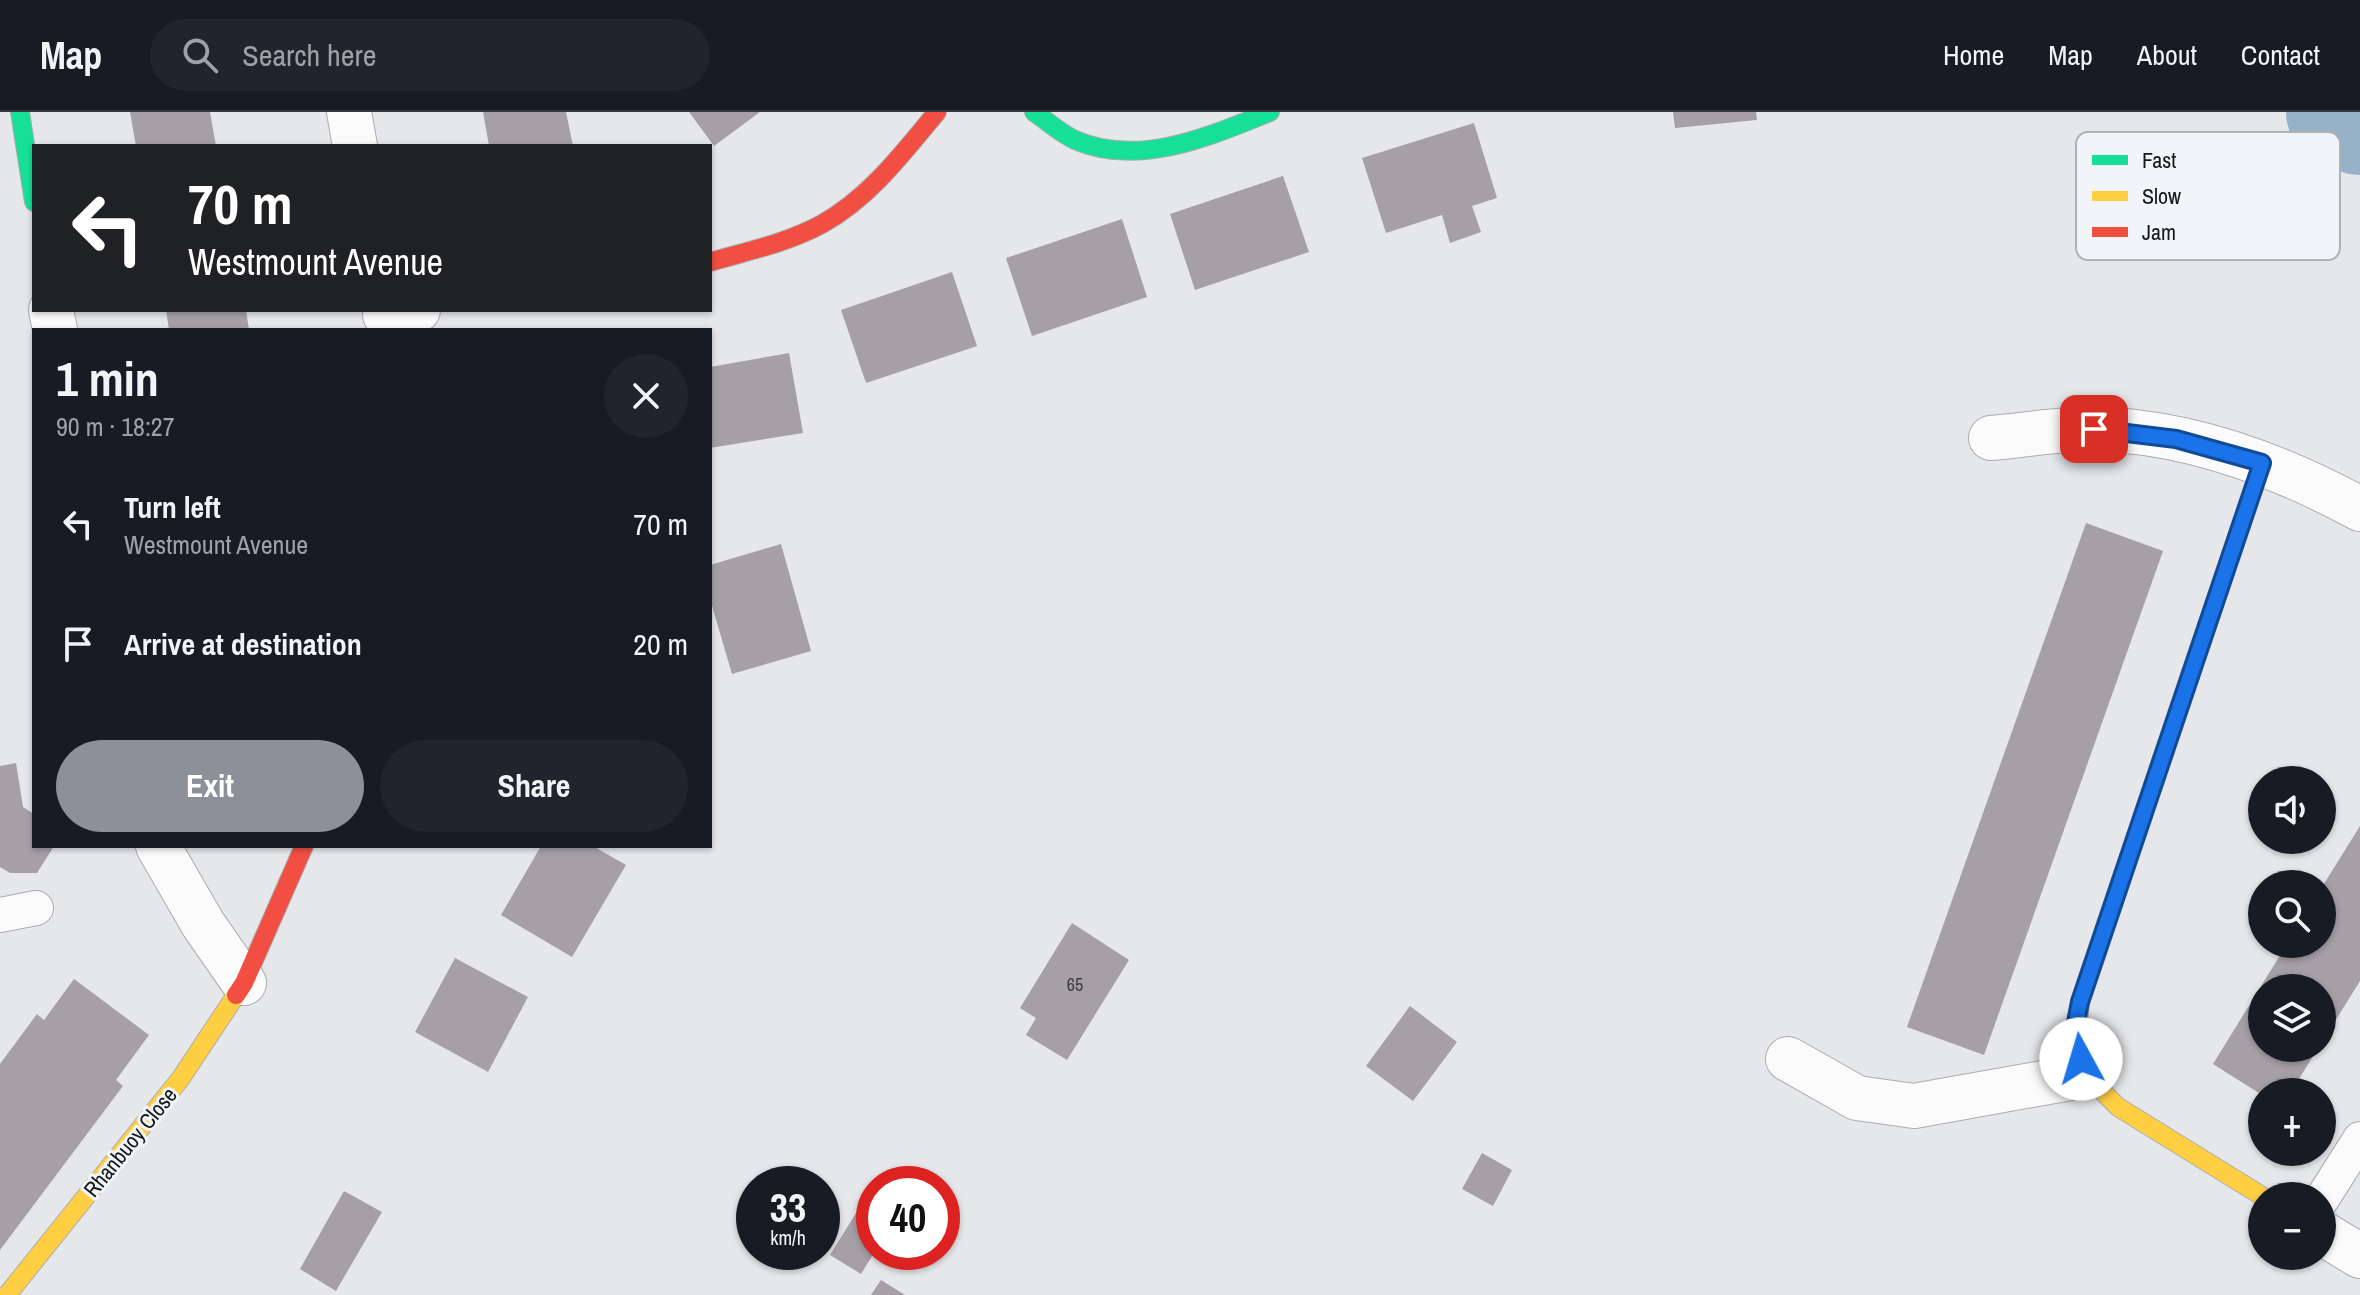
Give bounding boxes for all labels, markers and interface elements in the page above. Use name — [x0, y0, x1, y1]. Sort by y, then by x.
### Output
search box — [150, 19, 710, 91]
text: Map — [40, 30, 102, 81]
icon: search — [178, 33, 222, 77]
text: Search here — [242, 35, 376, 75]
text: Home — [1943, 36, 2004, 74]
text: Map — [2048, 36, 2093, 74]
text: About — [2137, 36, 2197, 74]
text: Contact — [2241, 36, 2320, 74]
legend — [2076, 132, 2340, 260]
text: Fast — [2142, 145, 2176, 175]
text: 70 m — [188, 166, 293, 241]
icon: left — [56, 176, 160, 280]
text: Slow — [2142, 181, 2181, 211]
text: Jam — [2142, 217, 2176, 247]
text: Westmount Avenue — [188, 238, 443, 286]
text: 1 min — [56, 346, 159, 411]
button: close — [604, 354, 688, 438]
pin — [2060, 395, 2128, 463]
icon: arrive — [2072, 407, 2116, 451]
text: 90 m · 18:27 — [56, 409, 175, 444]
text: Turn left — [124, 487, 221, 527]
icon: left — [56, 502, 100, 546]
text: 70 m — [633, 504, 688, 544]
text: Westmount Avenue — [124, 527, 308, 562]
icon: arrive — [56, 622, 100, 666]
text: Arrive at destination — [124, 624, 362, 664]
text: 20 m — [633, 624, 688, 664]
button: Exit — [56, 740, 364, 832]
button: Share — [380, 740, 688, 832]
map controls — [2248, 766, 2336, 1270]
button: sound — [2248, 766, 2336, 854]
button: search — [2248, 870, 2336, 958]
house number: 65 — [1067, 972, 1083, 997]
button: layers — [2248, 974, 2336, 1062]
position arrow — [2039, 1017, 2123, 1101]
button: + — [2248, 1078, 2336, 1166]
street label: Rhanbuoy Close — [76, 1081, 184, 1203]
speed limit sign: 40 — [856, 1166, 960, 1270]
text: 33 — [770, 1181, 806, 1234]
button: − — [2248, 1182, 2336, 1270]
text: km/h — [770, 1224, 806, 1251]

